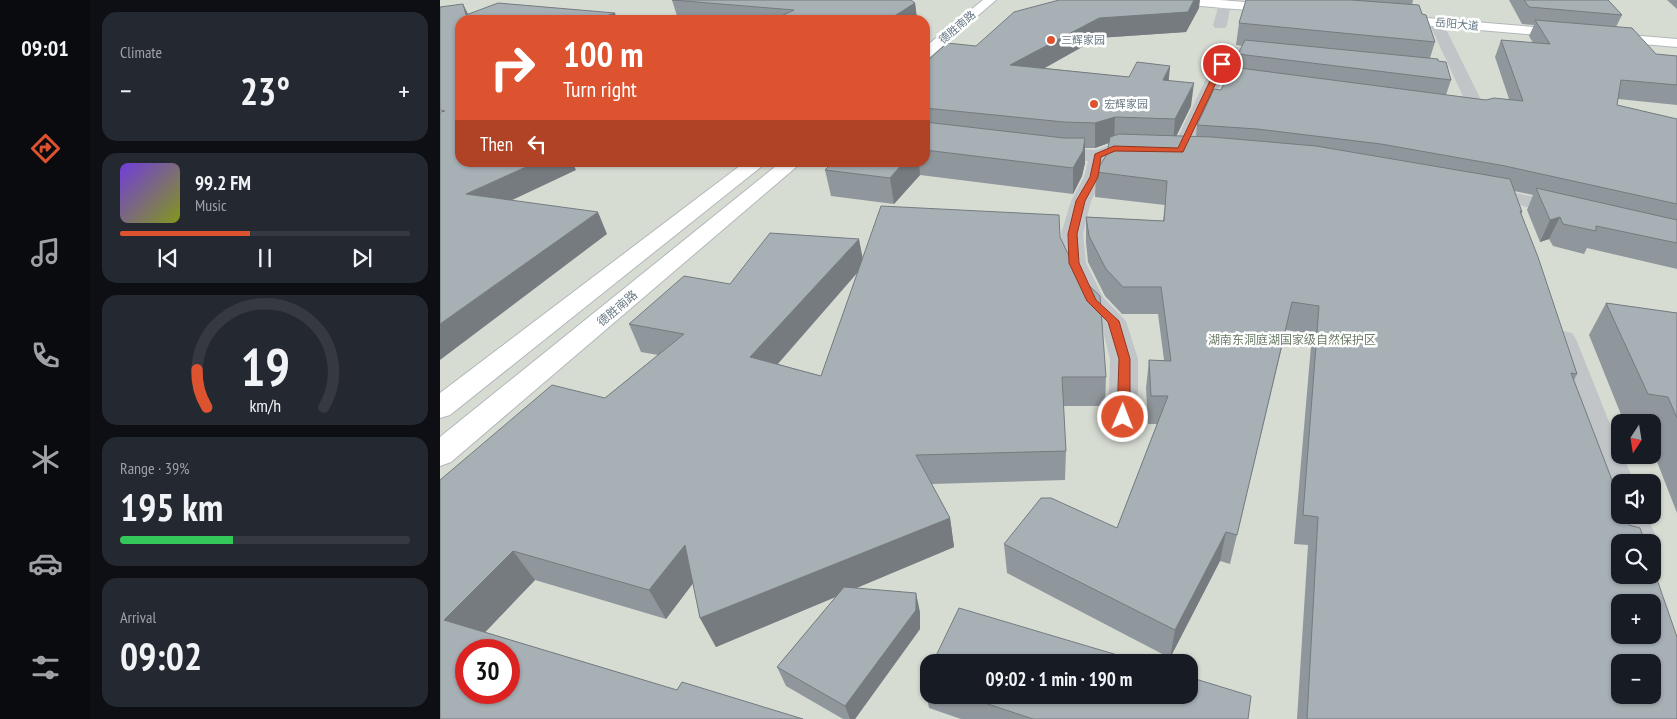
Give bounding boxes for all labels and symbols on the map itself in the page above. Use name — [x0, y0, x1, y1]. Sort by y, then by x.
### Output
street label: 德胜南路 — [936, 7, 978, 47]
street label: 岳阳大道 — [1434, 15, 1480, 33]
place label: 三辉家园 — [1061, 33, 1105, 47]
marker: 三辉家园 — [1045, 34, 1057, 46]
pin — [1201, 43, 1243, 85]
place label: 宏辉家园 — [1104, 97, 1148, 111]
marker: 宏辉家园 — [1088, 98, 1100, 110]
street label: 德胜南路 — [594, 287, 640, 329]
park label: 湖南东洞庭湖国家级自然保护区 — [1208, 332, 1376, 347]
position arrow — [1096, 390, 1148, 442]
north arrow — [1611, 414, 1661, 464]
speed limit sign: 30 — [455, 639, 520, 704]

